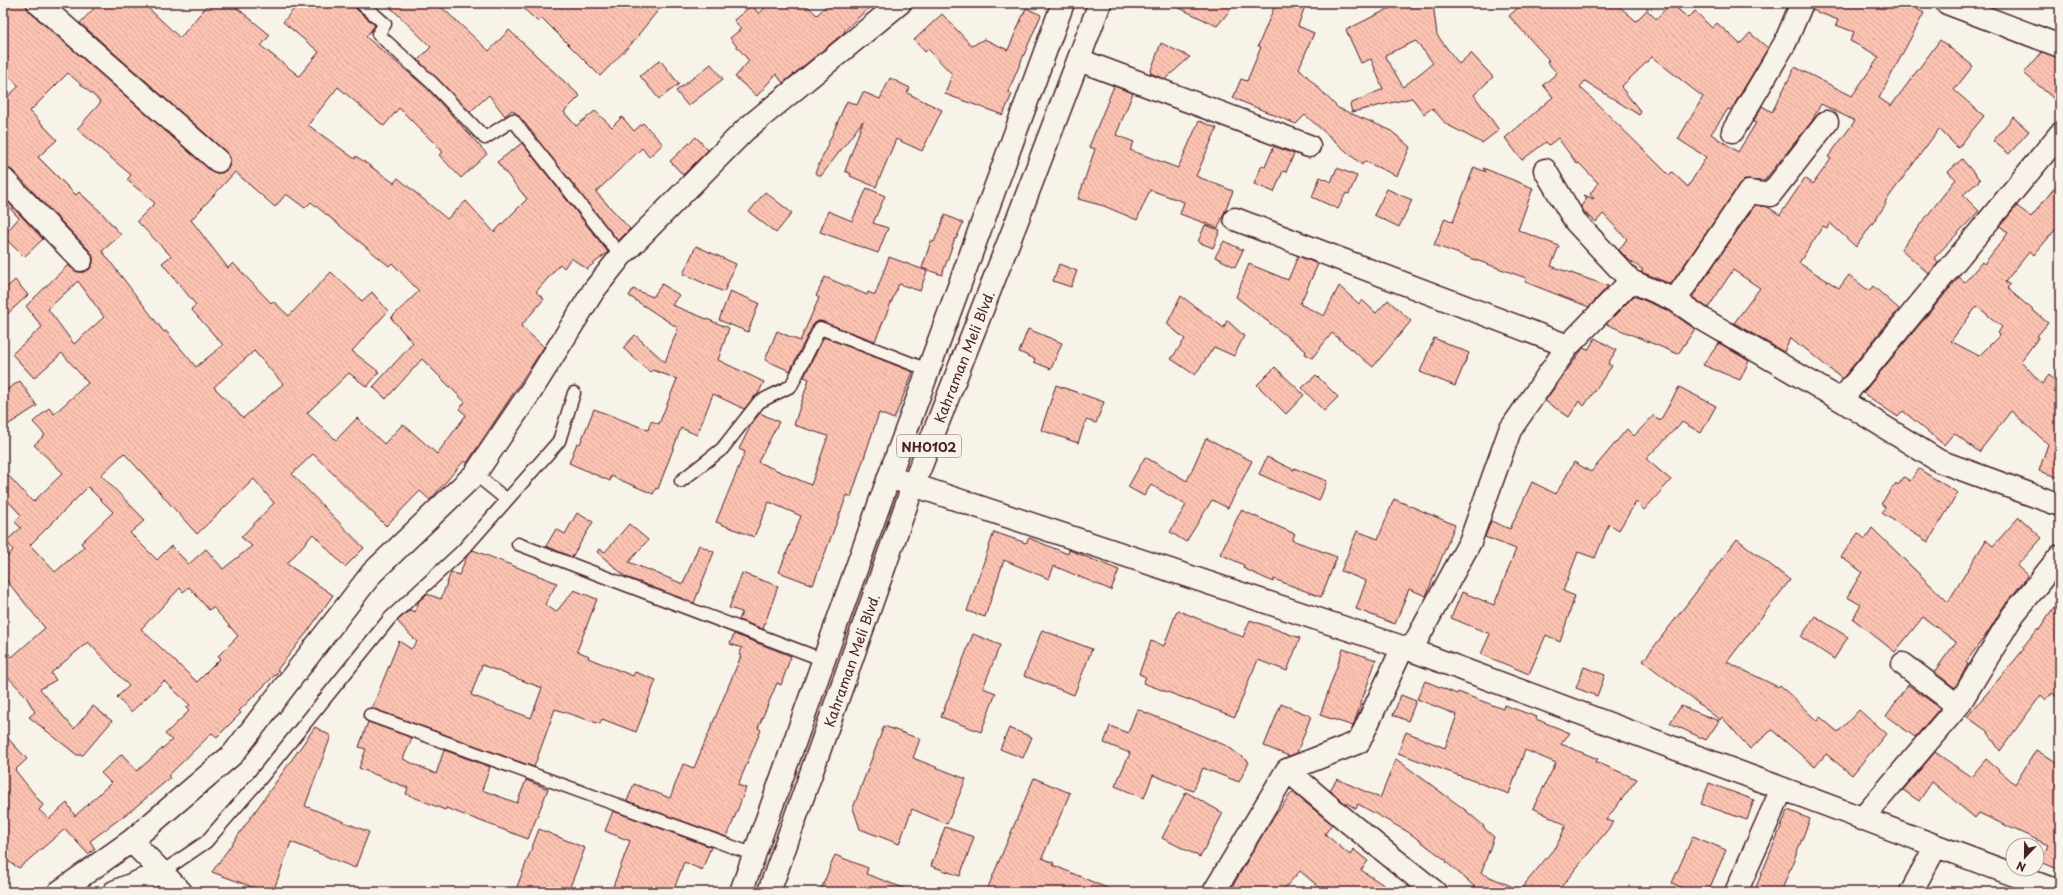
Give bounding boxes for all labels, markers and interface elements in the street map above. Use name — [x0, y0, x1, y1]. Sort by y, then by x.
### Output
street label: Kahraman Meli Blvd. — [928, 287, 999, 426]
road number: NH0102 — [897, 435, 961, 457]
street label: Kahraman Meli Blvd. — [818, 591, 885, 730]
north arrow — [2005, 837, 2045, 877]
text: N — [2014, 857, 2028, 876]

